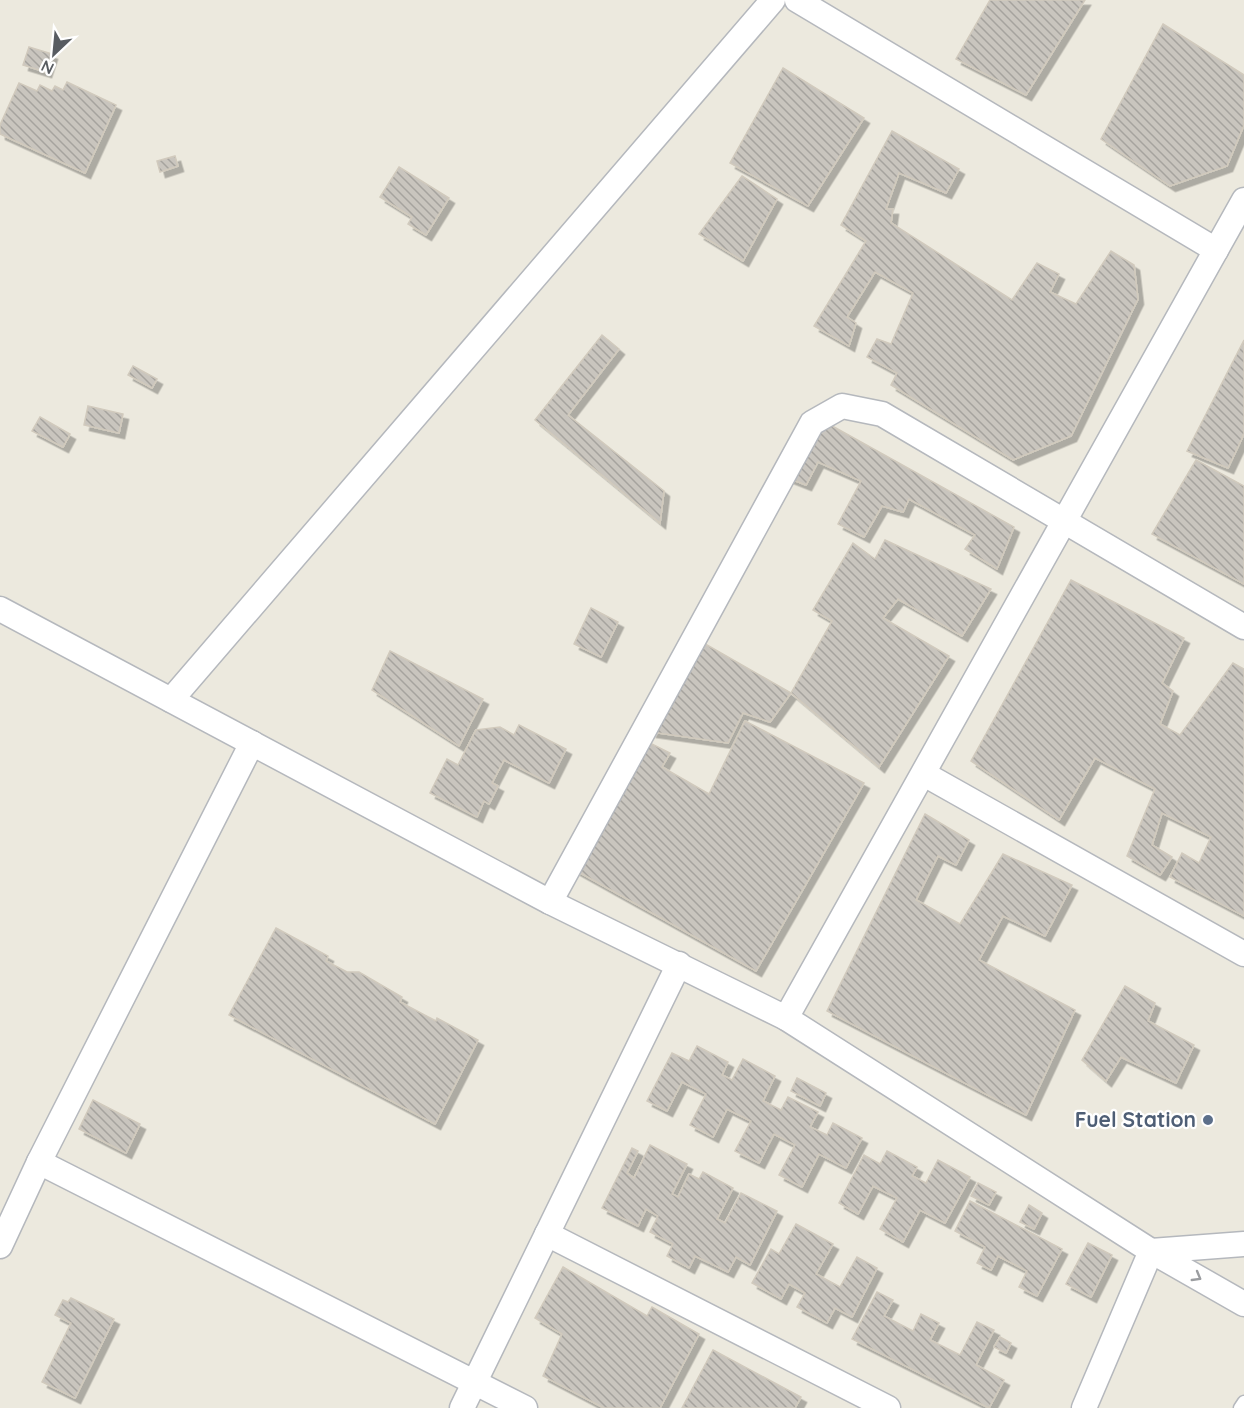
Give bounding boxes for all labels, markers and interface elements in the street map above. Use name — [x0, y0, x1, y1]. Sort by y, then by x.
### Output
north arrow — [24, 24, 84, 84]
text: N — [38, 56, 57, 79]
place label: Fuel Station — [1075, 1106, 1196, 1132]
marker: Fuel Station — [1201, 1113, 1215, 1127]
one-way arrow — [1191, 1270, 1201, 1281]

